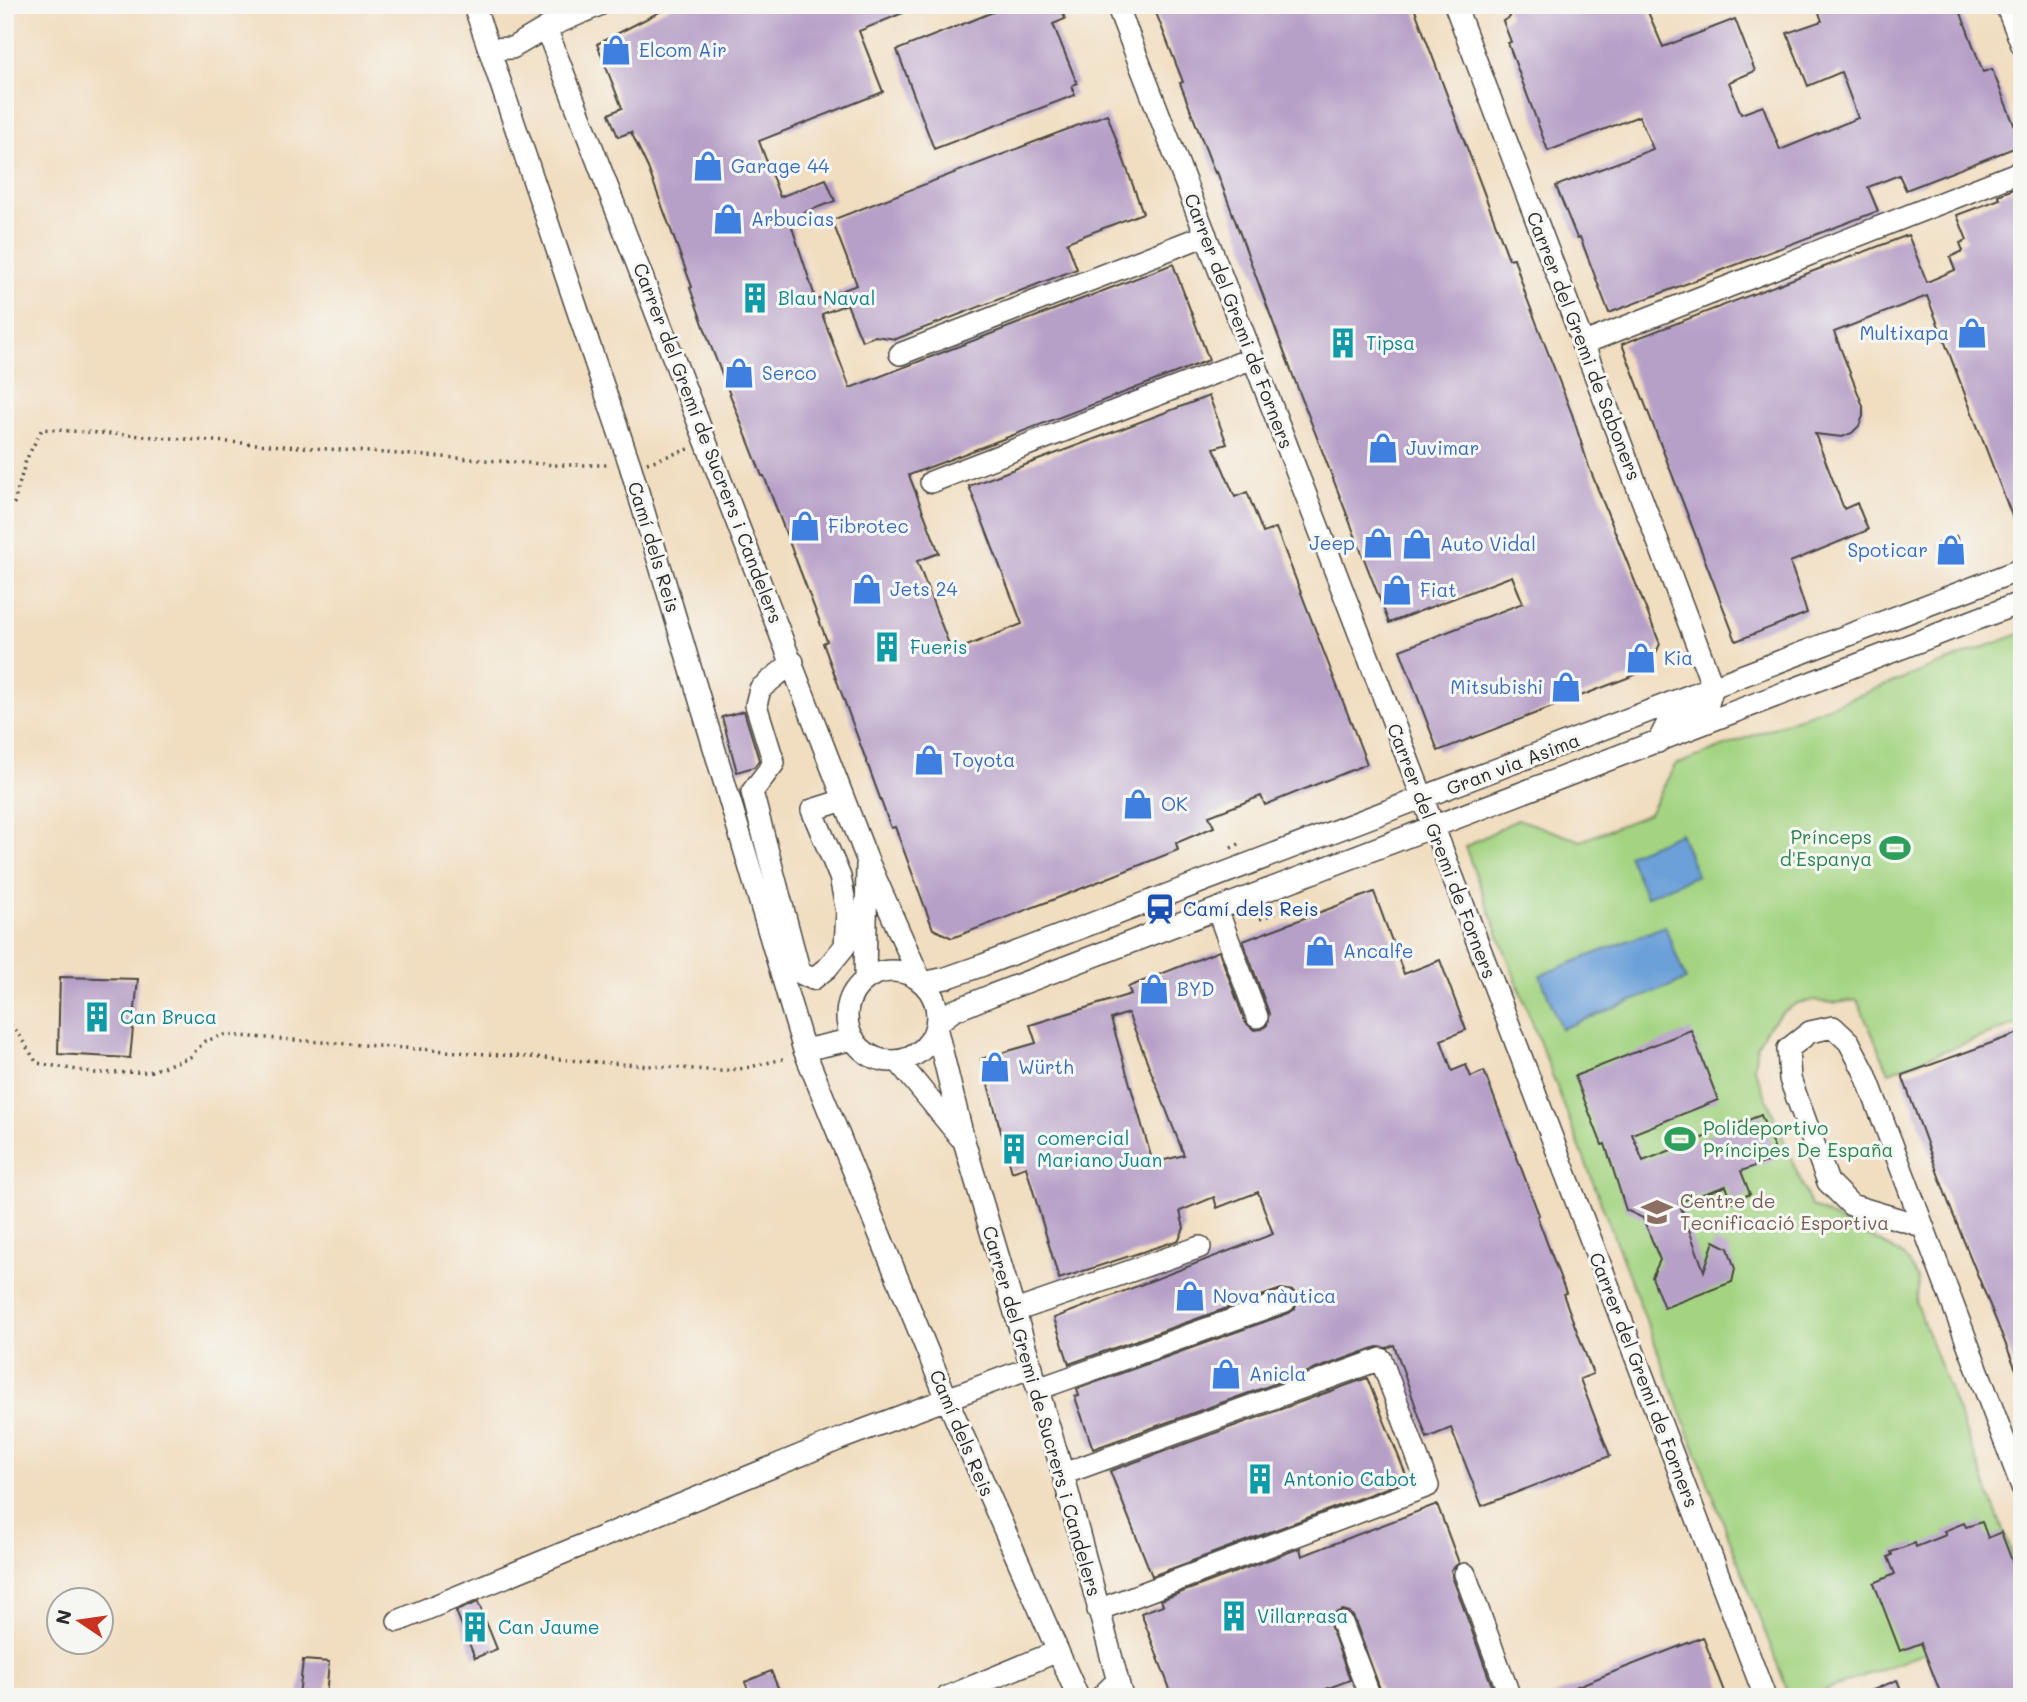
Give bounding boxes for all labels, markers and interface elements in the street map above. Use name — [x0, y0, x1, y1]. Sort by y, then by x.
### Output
shop icon: Elcom Air — [599, 33, 633, 67]
place label: Elcom Air — [639, 37, 727, 62]
shop icon: Garage 44 — [691, 149, 725, 183]
place label: Garage 44 — [731, 153, 829, 178]
street label: Carrer del Gremi de Forners — [1179, 190, 1300, 452]
shop icon: Arbucias — [711, 202, 745, 236]
place label: Arbucias — [751, 206, 834, 231]
street label: Carrer del Gremi de Saboners — [1522, 208, 1647, 484]
street label: Carrer del Gremi de Sucrers i Candelers — [628, 259, 789, 627]
building icon: Blau Naval — [738, 281, 772, 315]
place label: Blau Naval — [778, 285, 875, 310]
shop icon: Multixapa — [1955, 316, 1989, 350]
place label: Multixapa — [1859, 320, 1949, 345]
building icon: Tipsa — [1326, 326, 1360, 360]
place label: Tipsa — [1366, 330, 1415, 355]
shop icon: Serco — [722, 356, 756, 390]
place label: Serco — [762, 360, 816, 385]
shop icon: Juvimar — [1366, 431, 1400, 465]
place label: Juvimar — [1406, 435, 1479, 460]
street label: Camí dels Reis — [623, 478, 686, 615]
shop icon: Fibrotec — [788, 509, 822, 543]
place label: Fibrotec — [828, 513, 909, 538]
shop icon: Jeep — [1361, 526, 1395, 560]
shop icon: Auto Vidal — [1400, 527, 1434, 561]
place label: Jeep — [1309, 530, 1355, 555]
place label: Auto Vidal — [1440, 531, 1536, 556]
shop icon: Spoticar — [1934, 533, 1968, 567]
place label: Spoticar — [1848, 537, 1928, 562]
shop icon: Jets 24 — [850, 572, 884, 606]
shop icon: Fiat — [1380, 573, 1414, 607]
place label: Jets 24 — [890, 576, 958, 601]
place label: Fiat — [1420, 577, 1457, 602]
building icon: Fueris — [870, 630, 904, 664]
place label: Fueris — [910, 634, 967, 659]
shop icon: Kia — [1624, 641, 1658, 675]
place label: Kia — [1664, 645, 1693, 670]
shop icon: Mitsubishi — [1549, 670, 1583, 704]
place label: Mitsubishi — [1450, 674, 1543, 699]
street label: Carrer del Gremi de Forners — [1382, 720, 1503, 982]
street label: Gran via Asima — [1443, 727, 1583, 800]
shop icon: Toyota — [912, 743, 946, 777]
place label: Toyota — [952, 747, 1015, 772]
shop icon: OK — [1121, 787, 1155, 821]
place label: OK — [1161, 791, 1188, 816]
place label: Prínceps d'Espanya — [1780, 824, 1872, 871]
sports icon: Prínceps d'Espanya — [1878, 831, 1912, 865]
station icon: Camí dels Reis — [1143, 892, 1177, 926]
place label: Camí dels Reis — [1183, 896, 1318, 921]
shop icon: Ancalfe — [1303, 934, 1337, 968]
place label: Ancalfe — [1343, 938, 1414, 963]
shop icon: BYD — [1137, 972, 1171, 1006]
place label: BYD — [1177, 976, 1214, 1001]
building icon: Can Bruca — [80, 1000, 114, 1034]
place label: Can Bruca — [120, 1004, 217, 1029]
shop icon: Würth — [978, 1050, 1012, 1084]
place label: Würth — [1018, 1054, 1074, 1079]
place label: Polideportivo Príncipes De España — [1703, 1115, 1893, 1162]
sports icon: Polideportivo Príncipes De España — [1663, 1122, 1697, 1156]
place label: comercial Mariano Juan — [1037, 1125, 1162, 1172]
building icon: comercial Mariano Juan — [997, 1132, 1031, 1166]
place label: Centre de Tecnificació Esportiva — [1680, 1188, 1889, 1235]
school or university icon: Centre de Tecnificació Esportiva — [1640, 1195, 1674, 1229]
street label: Carrer del Gremi de Sucrers i Candelers — [978, 1223, 1107, 1599]
street label: Carrer del Gremi de Forners — [1584, 1249, 1705, 1511]
shop icon: Nova nàutica — [1173, 1279, 1207, 1313]
place label: Nova nàutica — [1213, 1283, 1336, 1308]
shop icon: Anicla — [1209, 1357, 1243, 1391]
place label: Anicla — [1249, 1361, 1306, 1386]
street label: Camí dels Reis — [924, 1366, 1000, 1500]
building icon: Antonio Cabot — [1243, 1462, 1277, 1496]
place label: Antonio Cabot — [1283, 1466, 1417, 1491]
north arrow — [46, 1586, 116, 1656]
building icon: Villarrasa — [1217, 1599, 1251, 1633]
place label: Villarrasa — [1257, 1603, 1348, 1628]
text: N — [49, 1607, 77, 1627]
building icon: Can Jaume — [458, 1610, 492, 1644]
place label: Can Jaume — [498, 1614, 600, 1639]

